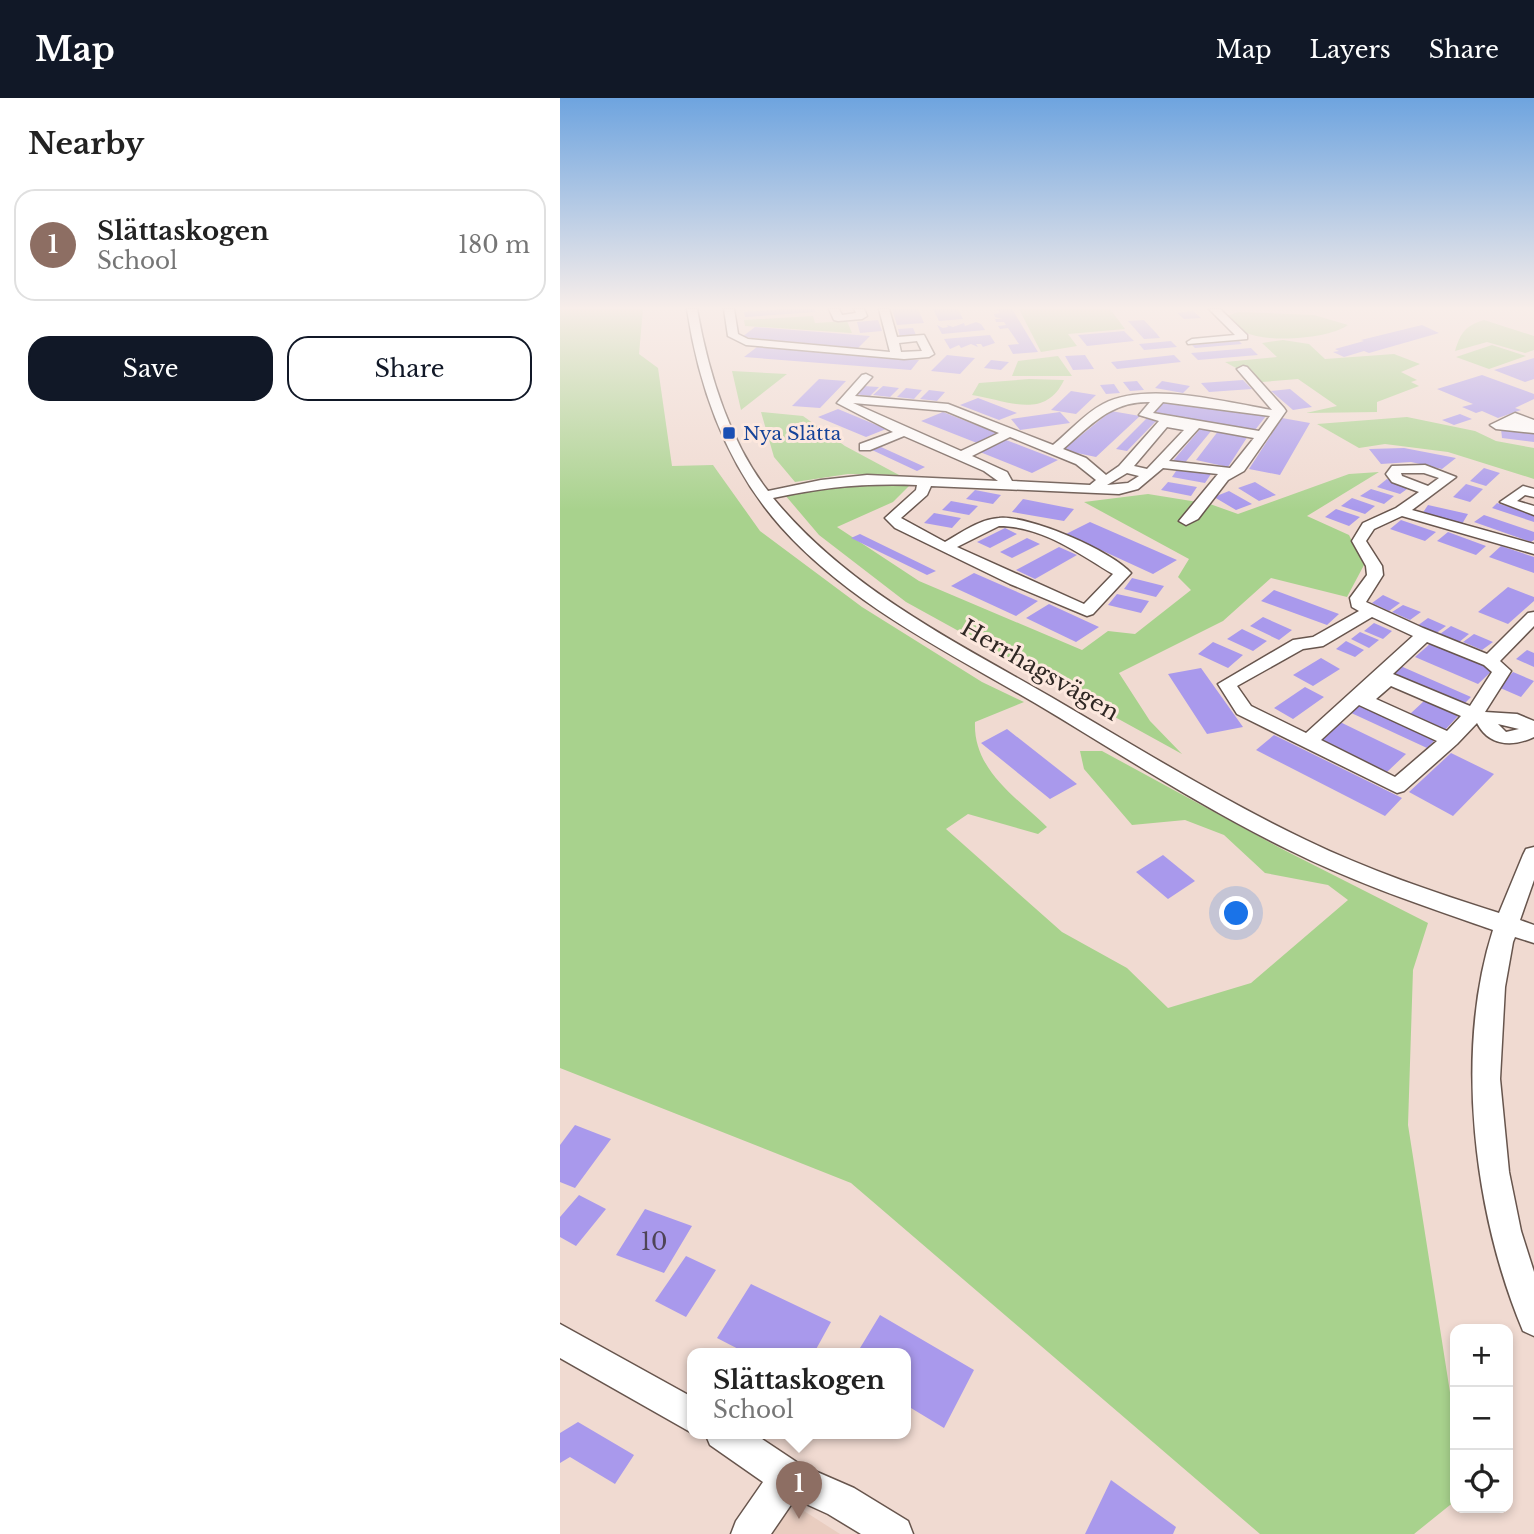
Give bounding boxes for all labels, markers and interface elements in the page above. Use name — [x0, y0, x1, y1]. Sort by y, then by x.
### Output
text: Map — [35, 29, 115, 70]
text: Map — [1216, 35, 1272, 64]
text: Layers — [1310, 35, 1391, 64]
text: Share — [1429, 35, 1499, 64]
text: Nearby — [28, 125, 144, 162]
text: Slättaskogen — [97, 215, 269, 247]
text: 1 — [48, 231, 58, 259]
text: 180 m — [458, 231, 530, 259]
text: School — [97, 247, 178, 275]
button: Save — [28, 336, 273, 401]
button: Share — [287, 336, 532, 401]
place label: Nya Slätta — [743, 422, 842, 445]
marker: Nya Slätta — [721, 425, 737, 441]
street label: Herrhagsvägen — [956, 613, 1124, 727]
your location — [1219, 896, 1253, 930]
house number: 10 — [641, 1228, 667, 1256]
map controls — [1450, 1324, 1513, 1513]
button: + — [1450, 1324, 1513, 1387]
popup — [687, 1348, 911, 1439]
text: Slättaskogen — [713, 1364, 885, 1396]
button: − — [1450, 1387, 1513, 1450]
text: School — [713, 1396, 794, 1424]
button: locate — [1450, 1450, 1513, 1513]
pin: 1 — [776, 1461, 822, 1519]

